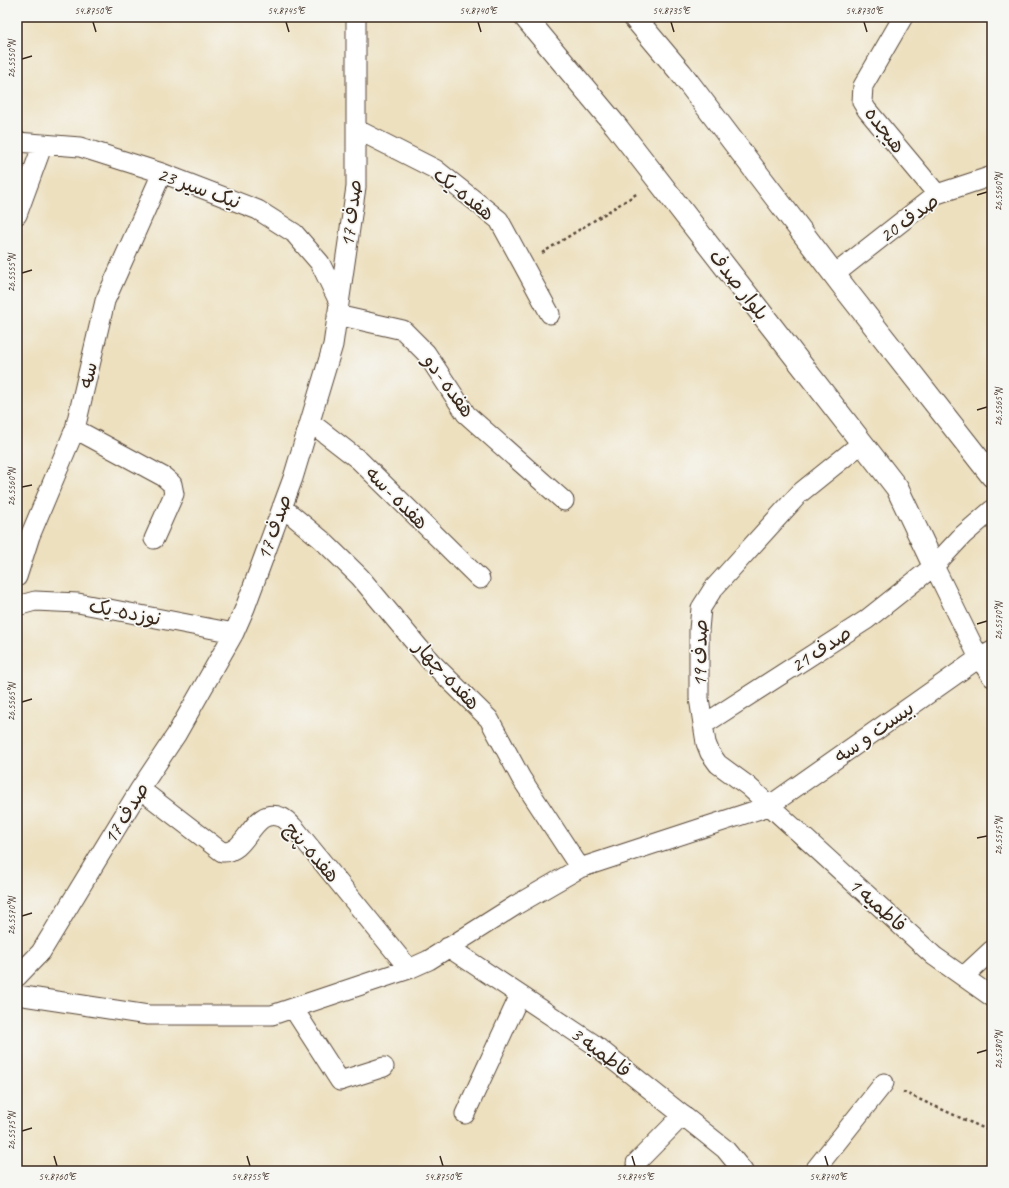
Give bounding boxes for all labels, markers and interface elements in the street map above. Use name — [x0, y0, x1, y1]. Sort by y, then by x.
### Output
text: 54.8750°E — [74, 4, 113, 17]
text: 54.8745°E — [267, 4, 306, 17]
text: 54.8740°E — [459, 4, 498, 17]
text: 54.8735°E — [652, 4, 691, 17]
text: 54.8730°E — [845, 4, 884, 17]
text: 26.5550°N — [5, 38, 18, 78]
street label: هیجده — [859, 102, 911, 158]
street label: نیک سیر 23 — [154, 161, 244, 215]
street label: هفده-یک — [428, 162, 500, 226]
text: 26.5560°N — [992, 171, 1005, 211]
street label: صدف 17 — [334, 178, 368, 248]
street label: صدف 20 — [874, 188, 944, 248]
street label: بلوار صدف — [703, 244, 775, 326]
text: 26.5555°N — [5, 252, 18, 292]
street label: هفده -دو — [417, 348, 480, 422]
street label: سه — [73, 359, 103, 391]
text: 26.5565°N — [992, 386, 1005, 426]
street label: هفده -سه — [360, 461, 434, 535]
text: 26.5560°N — [5, 466, 18, 506]
street label: صدف 17 — [251, 491, 297, 563]
street label: نوزده-یک — [87, 593, 163, 631]
text: 26.5570°N — [992, 600, 1005, 640]
street label: صدف 19 — [687, 619, 713, 687]
street label: صدف 21 — [786, 620, 856, 678]
street label: هفده-چهار — [407, 633, 486, 715]
text: 26.5565°N — [5, 681, 18, 721]
street label: بیست و سه — [829, 695, 919, 769]
street label: صدف 17 — [97, 778, 155, 848]
text: 26.5575°N — [992, 815, 1005, 855]
street label: هفده-پنج — [278, 816, 345, 888]
street label: فاطمیه 1 — [844, 872, 912, 938]
text: 26.5570°N — [5, 895, 18, 935]
street label: فاطمیه 3 — [566, 1021, 636, 1083]
text: 26.5580°N — [992, 1029, 1005, 1069]
text: 26.5575°N — [5, 1110, 18, 1150]
text: 54.8760°E — [38, 1170, 77, 1183]
text: 54.8755°E — [231, 1170, 270, 1183]
text: 54.8750°E — [424, 1170, 463, 1183]
text: 54.8745°E — [616, 1170, 655, 1183]
text: 54.8740°E — [809, 1170, 848, 1183]

